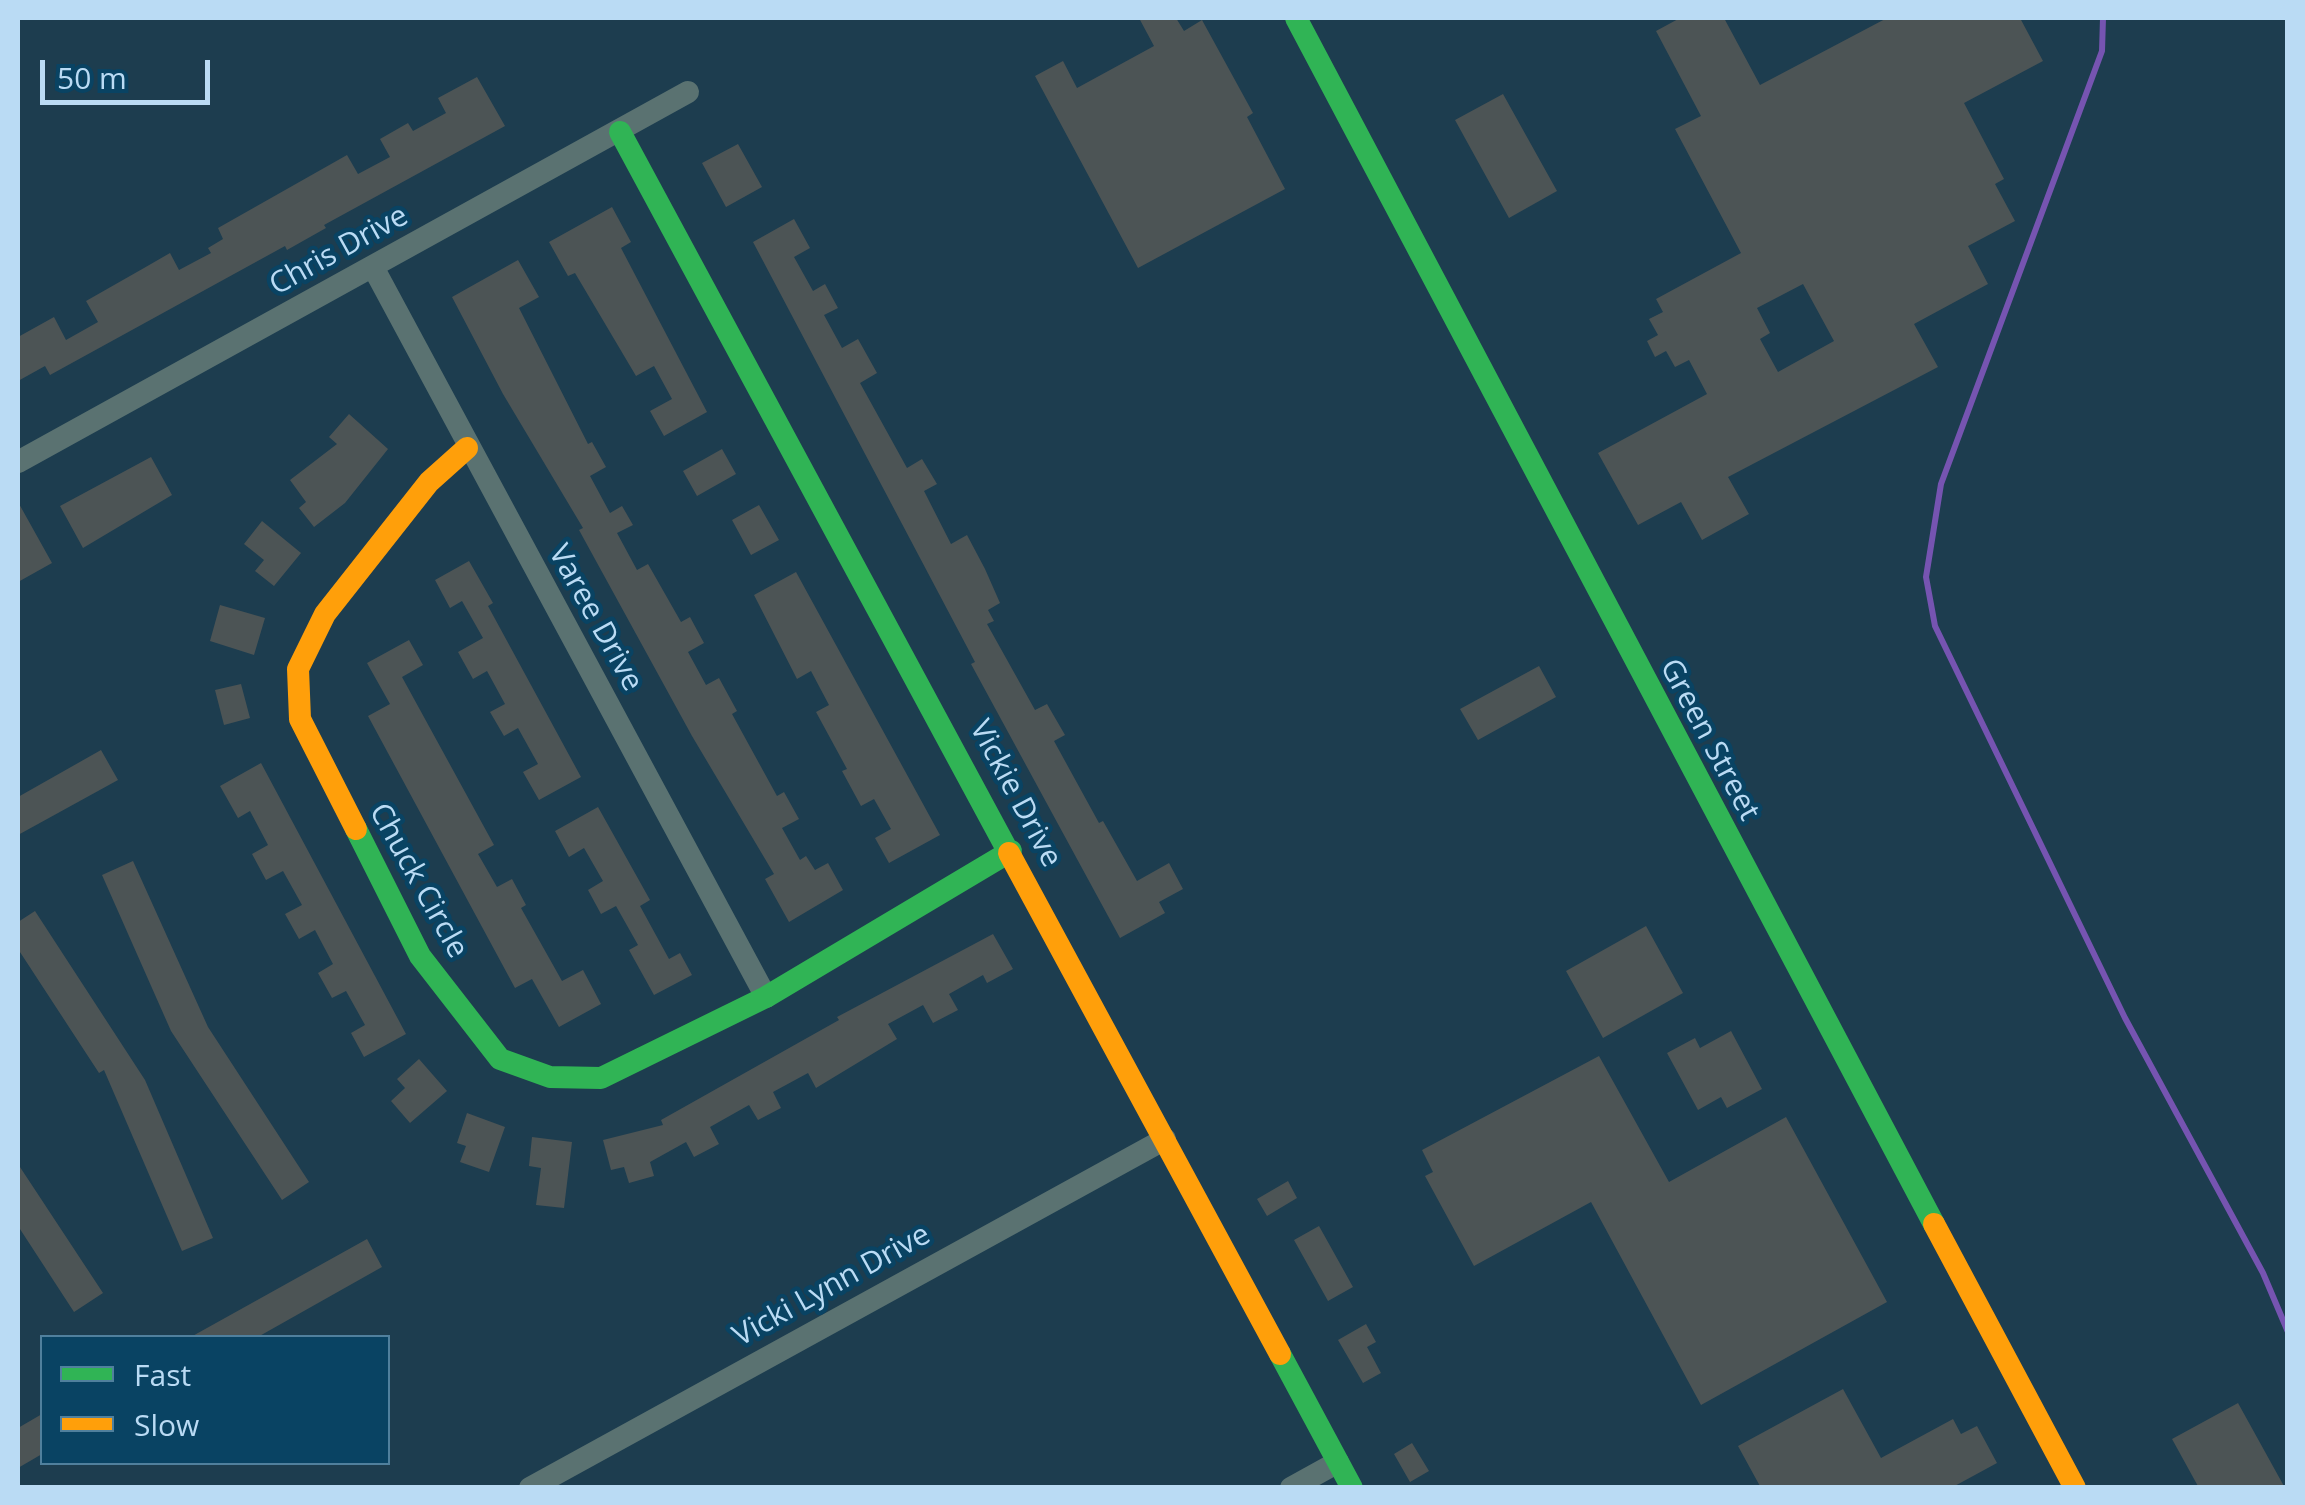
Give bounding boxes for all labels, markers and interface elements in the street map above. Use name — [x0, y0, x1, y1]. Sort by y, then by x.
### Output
scale bar — [45, 40, 215, 102]
text: 50 m — [57, 57, 127, 98]
street label: Chris Drive — [264, 198, 414, 304]
street label: Varee Drive — [540, 539, 650, 697]
street label: Green Street — [1651, 653, 1767, 827]
street label: Vickie Drive — [961, 714, 1069, 874]
street label: Chuck Circle — [361, 797, 475, 965]
street label: Vicki Lynn Drive — [727, 1217, 937, 1355]
legend — [40, 1335, 390, 1465]
text: Fast — [134, 1354, 191, 1395]
text: Slow — [134, 1404, 199, 1445]

